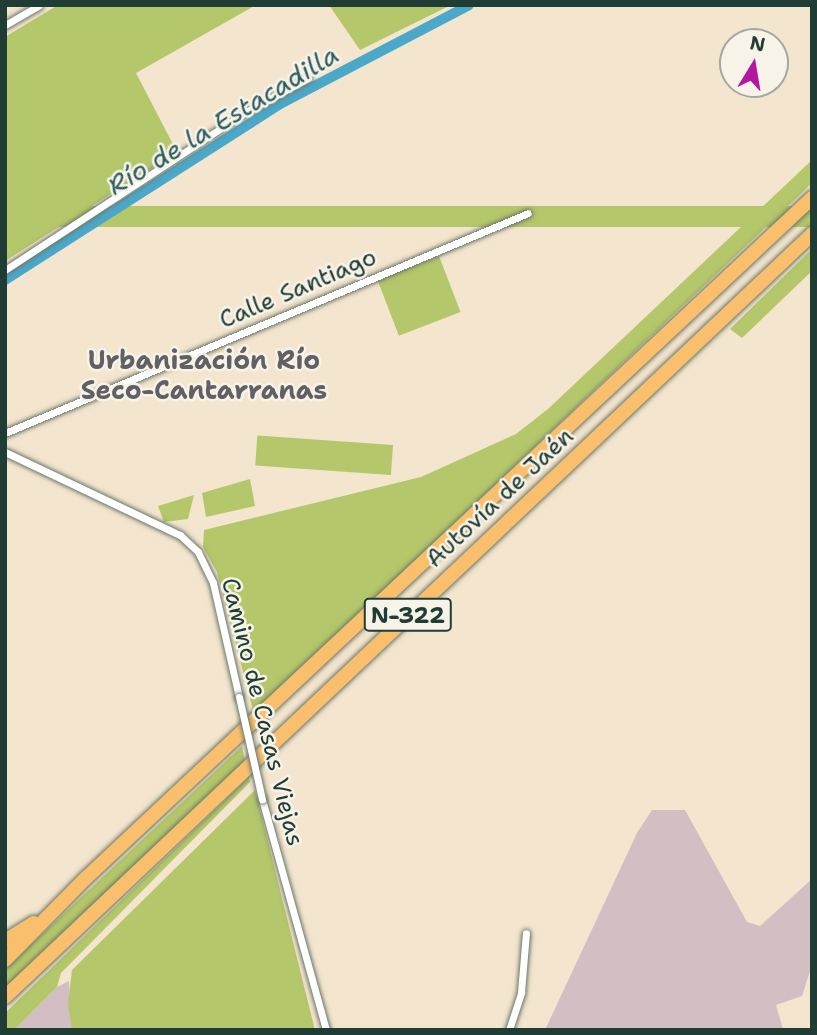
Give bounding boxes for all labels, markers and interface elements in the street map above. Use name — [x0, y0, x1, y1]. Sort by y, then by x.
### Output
north arrow — [719, 28, 789, 98]
text: N — [748, 30, 767, 58]
water label: Río de la Estacadilla — [102, 39, 344, 201]
street label: Calle Santiago — [215, 243, 381, 335]
district label: Urbanización Río Seco-Cantarranas — [81, 344, 327, 406]
street label: Autovía de Jaén — [420, 422, 580, 574]
street label: Camino de Casas Viejas — [215, 575, 309, 849]
road number: N-322 — [362, 596, 453, 635]

